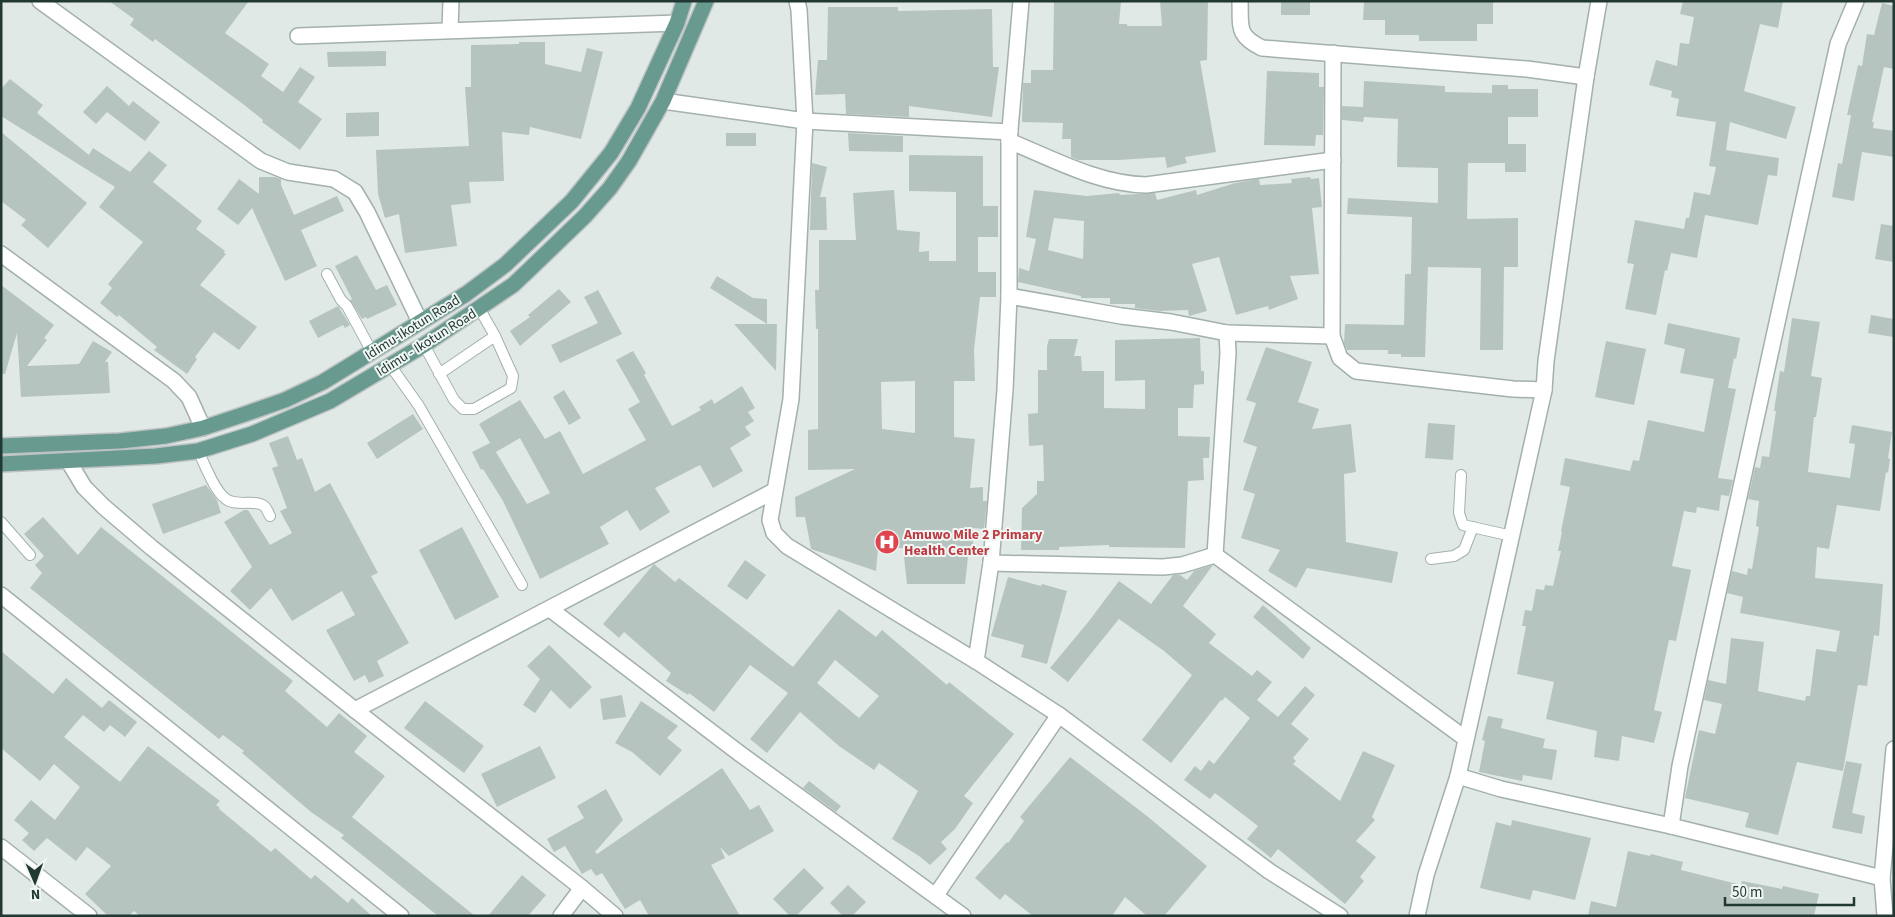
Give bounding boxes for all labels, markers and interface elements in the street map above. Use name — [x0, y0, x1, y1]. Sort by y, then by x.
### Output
street label: Idimu-Ikotun Road — [361, 290, 464, 365]
street label: Idimu - Ikotun Road — [373, 304, 480, 382]
place label: Amuwo Mile 2 Primary Health Center — [903, 525, 1043, 561]
hospital icon: Amuwo Mile 2 Primary Health Center — [874, 529, 900, 555]
north arrow — [10, 857, 60, 907]
scale bar — [1725, 874, 1854, 906]
text: 50 m — [1732, 882, 1762, 903]
text: N — [30, 884, 40, 904]

